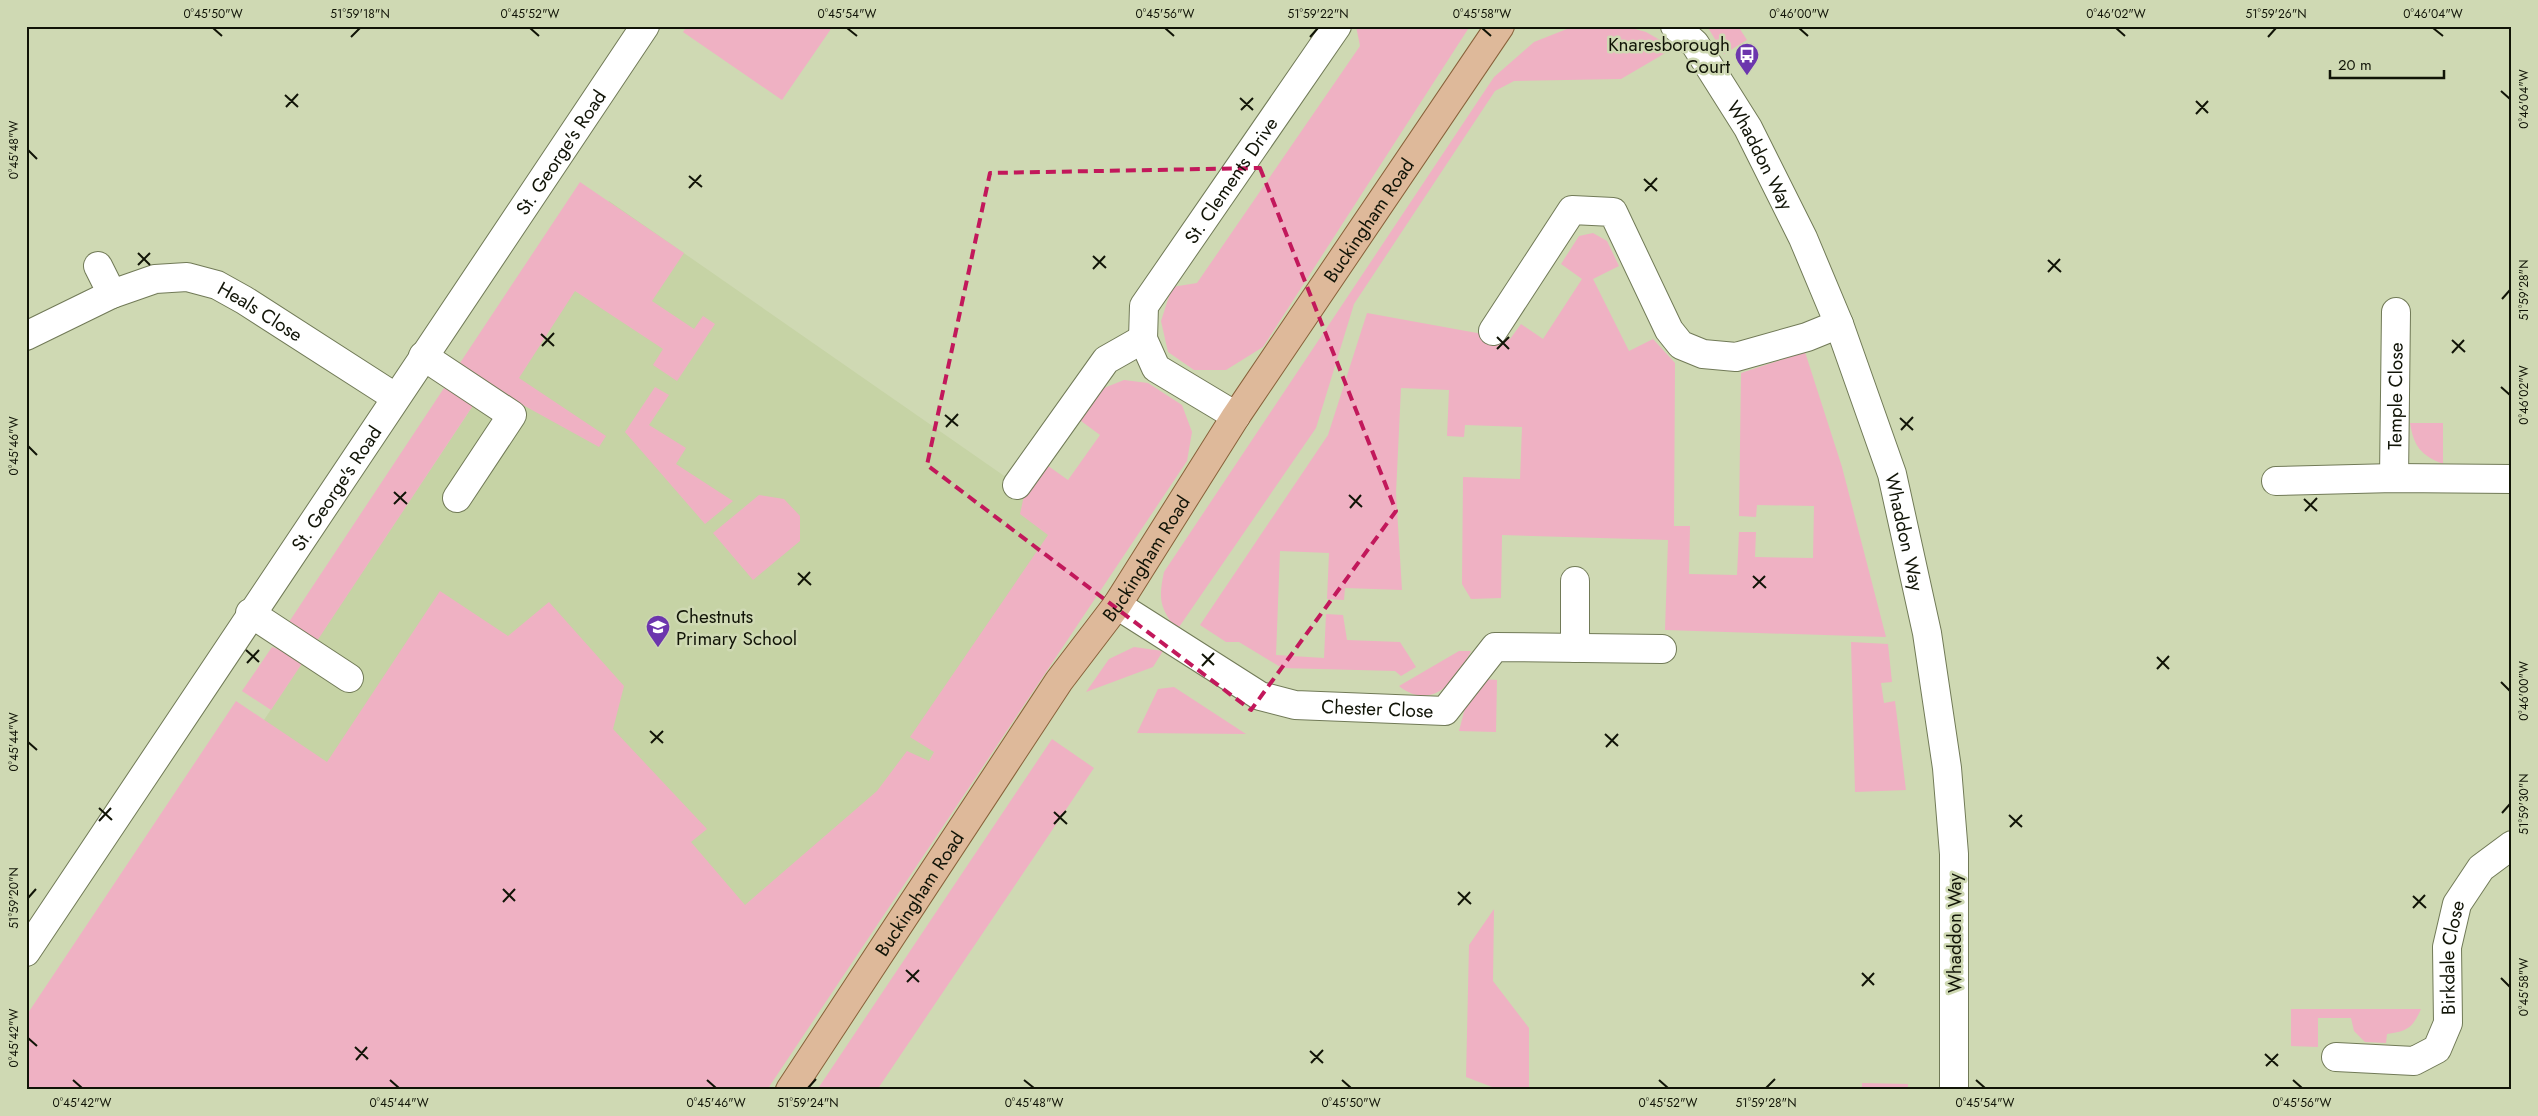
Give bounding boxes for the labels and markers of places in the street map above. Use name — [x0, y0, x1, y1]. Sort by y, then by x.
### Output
place label: Knaresborough Court — [1608, 31, 1730, 80]
bus stop icon: Knaresborough Court — [1734, 42, 1760, 76]
place label: Chestnuts Primary School — [676, 603, 797, 652]
school or university icon: Chestnuts Primary School — [645, 614, 671, 648]

